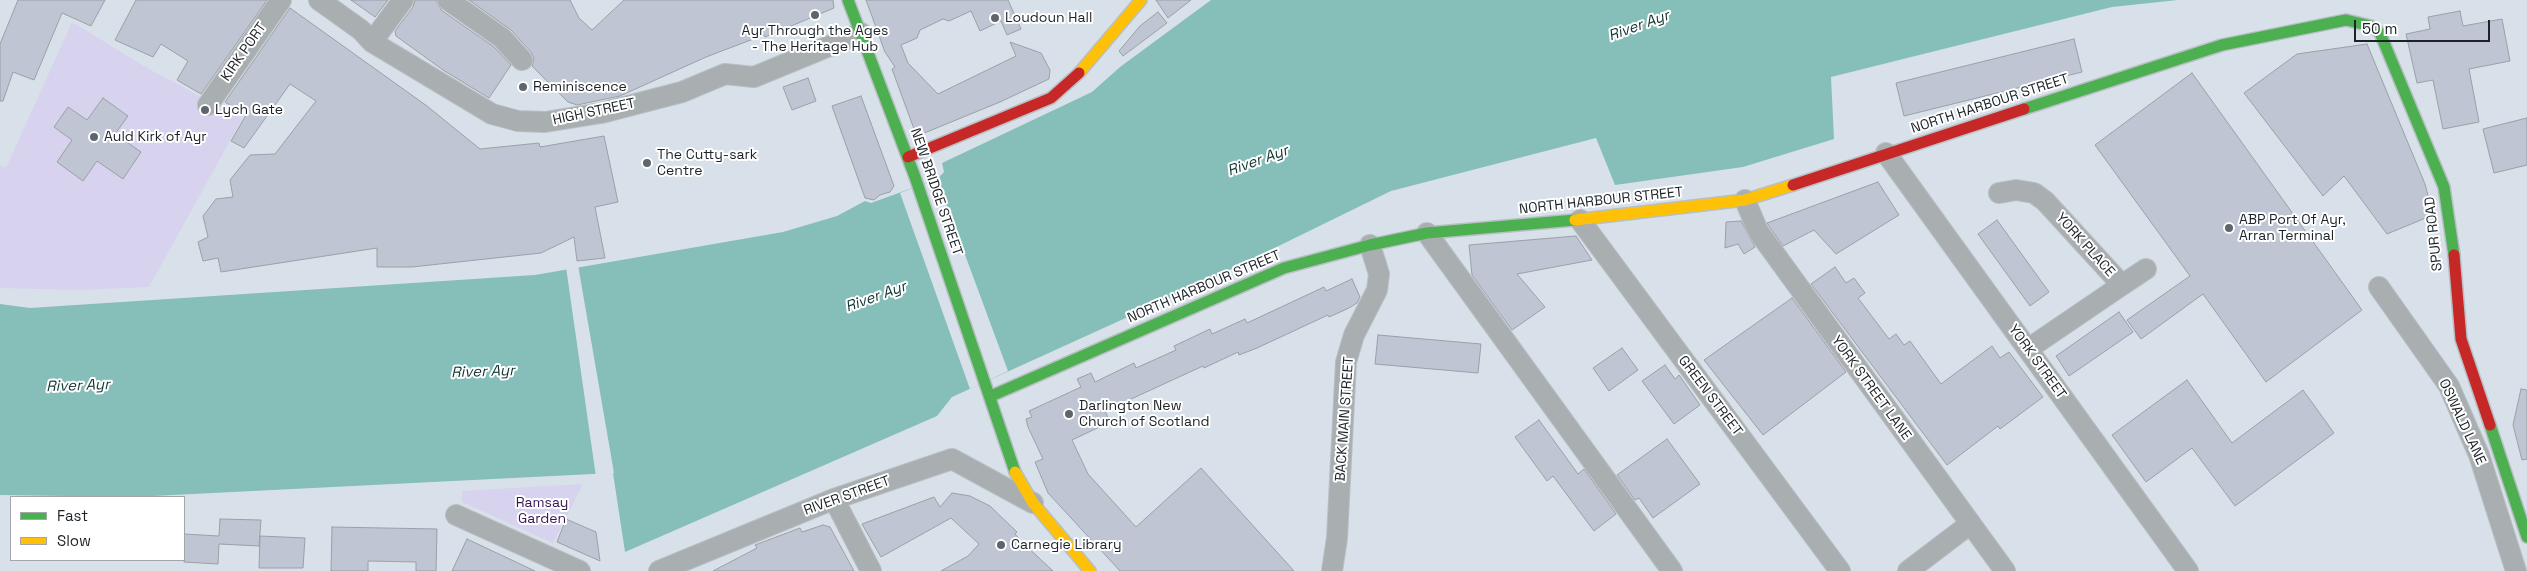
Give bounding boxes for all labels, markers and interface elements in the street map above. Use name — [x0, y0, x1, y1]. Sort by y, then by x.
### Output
water label: River Ayr — [1606, 7, 1672, 45]
marker: Ayr Through the Ages - The Heritage Hub — [809, 9, 821, 21]
place label: Loudoun Hall — [1005, 10, 1092, 26]
scale bar — [2357, 10, 2493, 42]
marker: Loudoun Hall — [989, 12, 1001, 24]
street label: KIRK PORT — [218, 19, 270, 85]
text: 50 m — [2362, 19, 2397, 38]
place label: Ayr Through the Ages - The Heritage Hub — [742, 23, 888, 56]
street label: NORTH HARBOUR STREET — [1909, 71, 2071, 137]
place label: Reminiscence — [533, 79, 627, 95]
marker: Reminiscence — [517, 81, 529, 93]
street label: HIGH STREET — [551, 95, 637, 129]
place label: Lych Gate — [215, 102, 283, 118]
marker: Lych Gate — [199, 104, 211, 116]
street label: NEW BRIDGE STREET — [906, 126, 966, 258]
place label: Auld Kirk of Ayr — [104, 129, 207, 145]
marker: Auld Kirk of Ayr — [88, 131, 100, 143]
water label: River Ayr — [1225, 142, 1291, 180]
place label: The Cutty-sark Centre — [657, 147, 757, 180]
marker: The Cutty-sark Centre — [641, 157, 653, 169]
street label: NORTH HARBOUR STREET — [1518, 184, 1684, 218]
street label: SPUR ROAD — [2422, 196, 2446, 272]
street label: YORK PLACE — [2052, 210, 2118, 280]
place label: ABP Port Of Ayr, Arran Terminal — [2239, 212, 2346, 244]
marker: ABP Port Of Ayr, Arran Terminal — [2223, 222, 2235, 234]
street label: NORTH HARBOUR STREET — [1125, 247, 1283, 327]
water label: River Ayr — [843, 278, 909, 316]
street label: YORK STREET — [2004, 322, 2070, 402]
street label: YORK STREET LANE — [1827, 333, 1915, 443]
street label: GREEN STREET — [1674, 353, 1746, 439]
street label: BACK MAIN STREET — [1332, 356, 1358, 482]
water label: River Ayr — [451, 362, 515, 382]
water label: River Ayr — [46, 376, 110, 396]
street label: OSWALD LANE — [2435, 376, 2489, 468]
place label: Darlington New Church of Scotland — [1079, 398, 1210, 431]
marker: Darlington New Church of Scotland — [1063, 408, 1075, 420]
street label: RIVER STREET — [802, 473, 892, 519]
park label: Ramsay Garden — [516, 495, 568, 528]
legend — [10, 496, 185, 561]
text: Fast — [57, 506, 88, 525]
text: Slow — [57, 531, 91, 550]
place label: Carnegie Library — [1011, 537, 1122, 553]
marker: Carnegie Library — [995, 539, 1007, 551]

